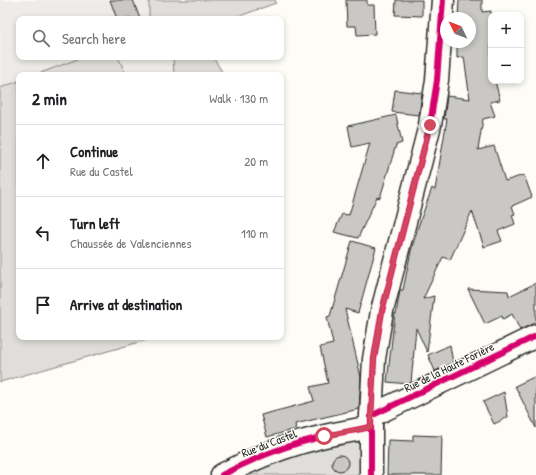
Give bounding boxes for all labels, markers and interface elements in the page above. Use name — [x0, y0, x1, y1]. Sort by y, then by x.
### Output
north arrow — [440, 12, 476, 48]
map controls — [488, 12, 524, 84]
button: + — [488, 12, 524, 48]
search box — [16, 16, 284, 60]
icon: search — [30, 27, 52, 49]
text: Search here — [62, 28, 126, 49]
button: − — [488, 48, 524, 84]
text: 2 min — [32, 87, 67, 110]
text: Walk · 130 m — [209, 89, 268, 107]
route end — [421, 116, 439, 134]
text: Continue — [70, 141, 118, 162]
icon: ahead — [32, 150, 54, 172]
text: 20 m — [244, 152, 268, 170]
text: Rue du Castel — [70, 162, 133, 180]
text: Turn left — [70, 213, 120, 234]
icon: left — [32, 222, 54, 244]
text: 110 m — [241, 224, 268, 242]
text: Chaussée de Valenciennes — [70, 234, 191, 252]
icon: arrive — [32, 294, 54, 316]
text: Arrive at destination — [70, 294, 182, 315]
street label: Rue de la Haute Forière — [401, 338, 497, 396]
street label: Rue du Castel — [239, 424, 300, 461]
route start — [315, 427, 333, 445]

